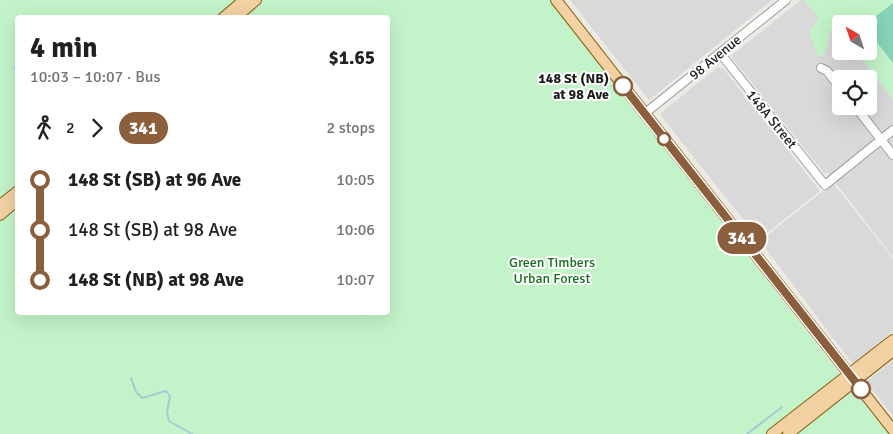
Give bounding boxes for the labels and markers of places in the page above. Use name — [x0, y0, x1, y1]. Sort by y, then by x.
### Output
place label: 148 St (NB) at 98 Ave — [538, 70, 609, 103]
marker: 148 St (NB) at 98 Ave — [613, 76, 633, 96]
unlabelled marker — [657, 132, 671, 146]
unlabelled marker — [851, 379, 871, 399]

